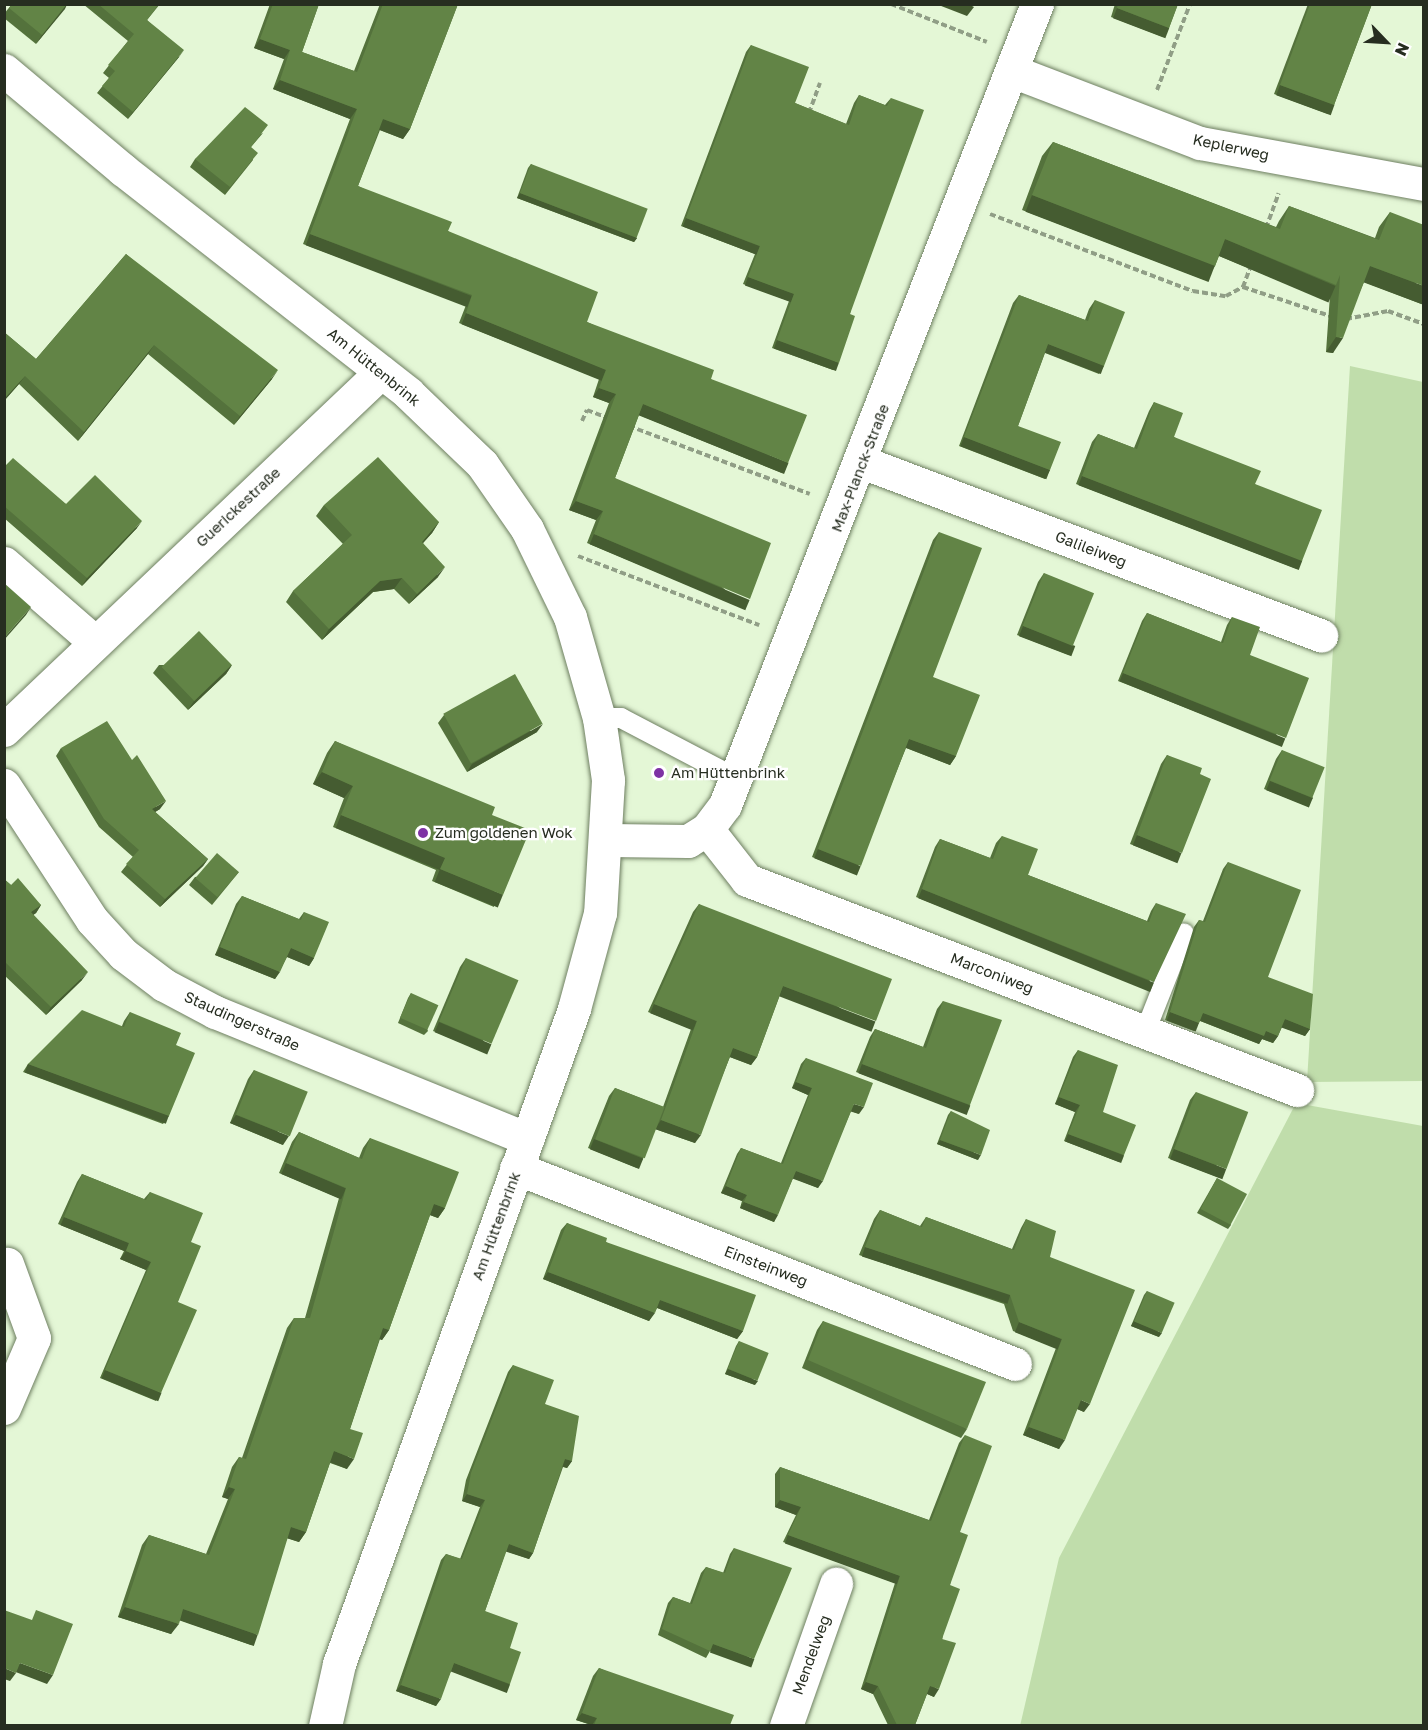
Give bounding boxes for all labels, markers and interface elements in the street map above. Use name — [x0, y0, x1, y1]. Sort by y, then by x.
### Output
north arrow — [1356, 12, 1416, 72]
text: N — [1391, 40, 1414, 59]
street label: Keplerweg — [1191, 130, 1271, 164]
street label: Am Hüttenbrink — [324, 324, 424, 410]
street label: Max-Planck-Straße — [827, 401, 893, 535]
street label: Guerickestraße — [192, 463, 284, 551]
street label: Galileiweg — [1053, 527, 1129, 571]
place label: Am Hüttenbrink — [671, 764, 785, 782]
marker: Am Hüttenbrink — [652, 766, 666, 780]
place label: Zum goldenen Wok — [435, 824, 573, 842]
marker: Zum goldenen Wok — [416, 826, 430, 840]
street label: Marconiweg — [948, 949, 1036, 997]
street label: Staudingerstraße — [181, 987, 303, 1055]
street label: Am Hüttenbrink — [468, 1169, 524, 1283]
street label: Einsteinweg — [722, 1242, 810, 1290]
street label: Mendelweg — [788, 1613, 834, 1697]

